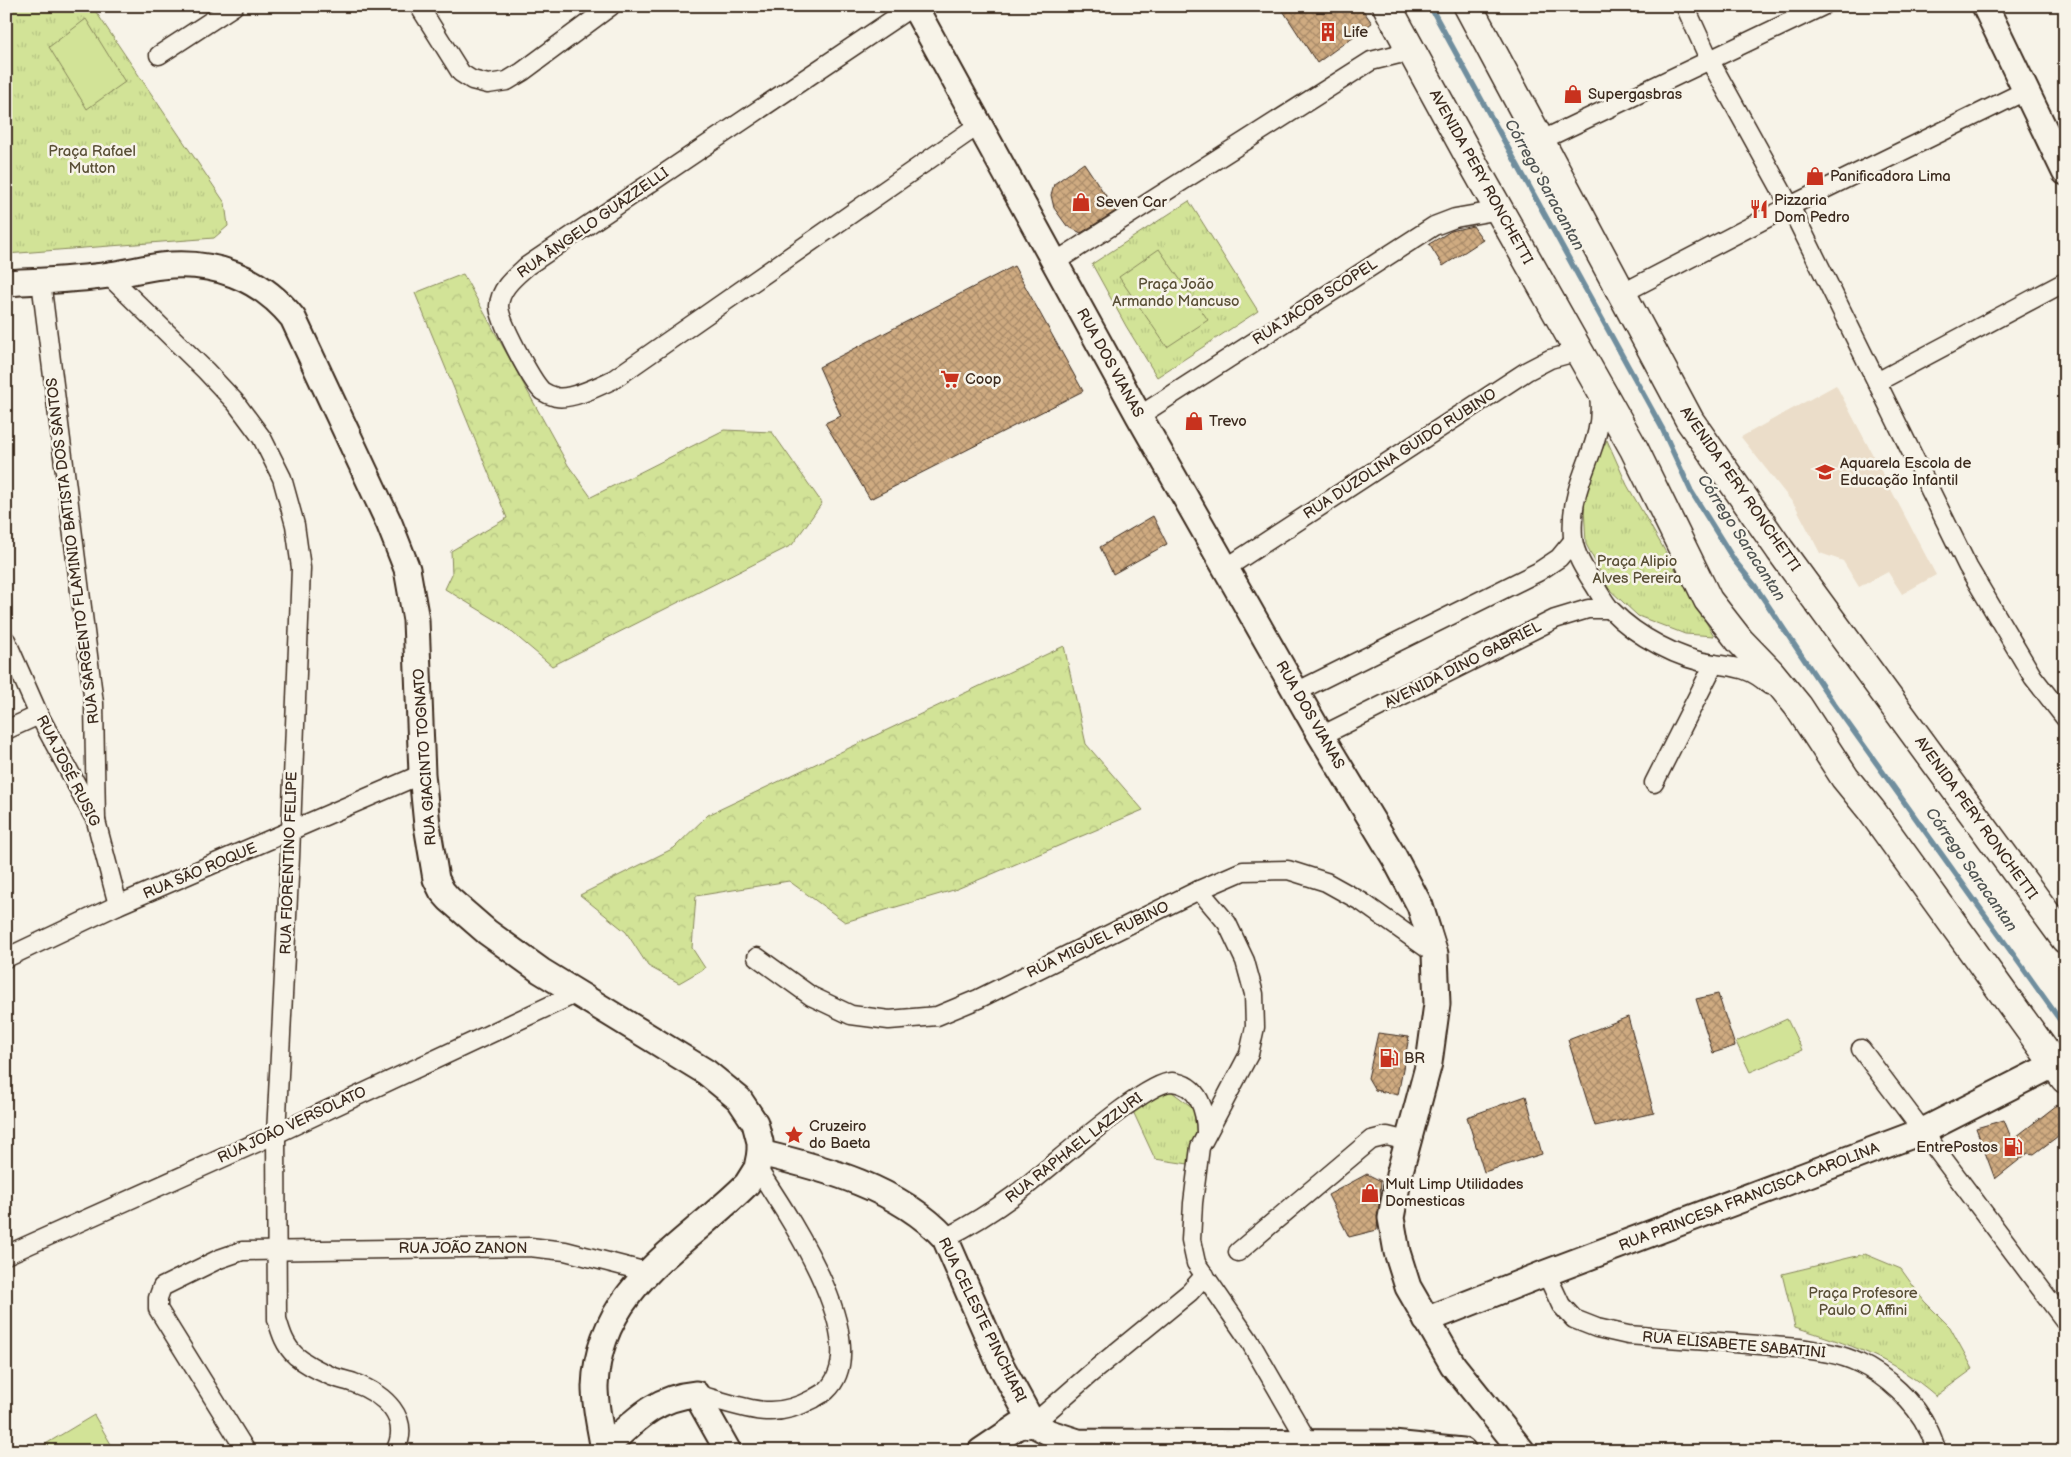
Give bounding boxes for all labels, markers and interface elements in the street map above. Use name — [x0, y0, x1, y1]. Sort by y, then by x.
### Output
building icon: Life — [1317, 21, 1339, 43]
place label: Life — [1343, 23, 1368, 42]
shop icon: Supergasbras — [1562, 83, 1584, 105]
place label: Supergasbras — [1588, 85, 1683, 104]
street label: AVENIDA PERY RONCHETTI — [1425, 86, 1537, 268]
water label: Córrego Saracantan — [1500, 116, 1588, 254]
park label: Praça Rafael Mutton — [48, 142, 136, 178]
street label: RUA ÂNGELO GUAZZELLI — [514, 163, 673, 283]
shop icon: Panificadora Lima — [1804, 165, 1826, 187]
place label: Panificadora Lima — [1830, 167, 1951, 186]
shop icon: Seven Car — [1070, 191, 1092, 213]
place label: Pizzaria Dom Pedro — [1774, 191, 1850, 227]
place label: Seven Car — [1096, 193, 1167, 212]
restaurant icon: Pizzaria Dom Pedro — [1748, 198, 1770, 220]
street label: RUA JACOB SCOPEL — [1249, 254, 1381, 349]
park label: Praça João Armando Mancuso — [1112, 275, 1240, 311]
street label: RUA DOS VIANAS — [1072, 305, 1148, 421]
supermarket icon: Coop — [939, 368, 961, 390]
place label: Coop — [965, 370, 1002, 389]
street label: RUA SARGENTO FLAMINIO BATISTA DOS SANTOS — [42, 377, 104, 725]
street label: RUA DUZOLINA GUIDO RUBINO — [1300, 384, 1500, 524]
street label: AVENIDA PERY RONCHETTI — [1676, 403, 1804, 575]
shop icon: Trevo — [1183, 410, 1205, 432]
place label: Trevo — [1209, 412, 1247, 431]
place label: Aquarela Escola de Educação Infantil — [1840, 454, 1971, 490]
school or university icon: Aquarela Escola de Educação Infantil — [1814, 461, 1836, 483]
water label: Córrego Saracantan — [1693, 471, 1789, 605]
park label: Praça Alipio Alves Pereira — [1593, 552, 1681, 588]
street label: AVENIDA DINO GABRIEL — [1381, 617, 1545, 713]
street label: RUA DOS VIANAS — [1271, 657, 1349, 773]
street label: RUA GIACINTO TOGNATO — [409, 668, 441, 846]
street label: RUA JOSÉ RUSIG — [32, 712, 104, 830]
street label: AVENIDA PERY RONCHETTI — [1910, 733, 2042, 904]
street label: RUA FIORENTINO FELIPE — [276, 771, 302, 955]
water label: Córrego Saracantan — [1921, 804, 2021, 936]
street label: RUA SÃO ROQUE — [140, 838, 260, 904]
street label: RUA MIGUEL RUBINO — [1024, 897, 1172, 983]
fuel station icon: BR — [1378, 1047, 1400, 1069]
place label: BR — [1404, 1049, 1425, 1068]
street label: RUA JOÃO VERSOLATO — [214, 1082, 370, 1168]
street label: RUA RAPHAEL LAZZURI — [1002, 1088, 1147, 1207]
place label: Cruzeiro do Baeta — [809, 1117, 870, 1153]
place icon: Cruzeiro do Baeta — [783, 1124, 805, 1146]
fuel station icon: EntrePostos — [2002, 1136, 2024, 1158]
street label: RUA PRINCESA FRANCISCA CAROLINA — [1616, 1138, 1883, 1256]
place label: EntrePostos — [1916, 1138, 1999, 1157]
place label: Mult Limp Utilidades Domesticas — [1385, 1175, 1524, 1211]
shop icon: Mult Limp Utilidades Domesticas — [1359, 1182, 1381, 1204]
street label: RUA CELESTE PINCHIARI — [934, 1234, 1030, 1406]
street label: RUA JOÃO ZANON — [399, 1239, 528, 1258]
park label: Praça Profesore Paulo O Affini — [1808, 1284, 1918, 1320]
street label: RUA ELISABETE SABATINI — [1641, 1327, 1827, 1363]

